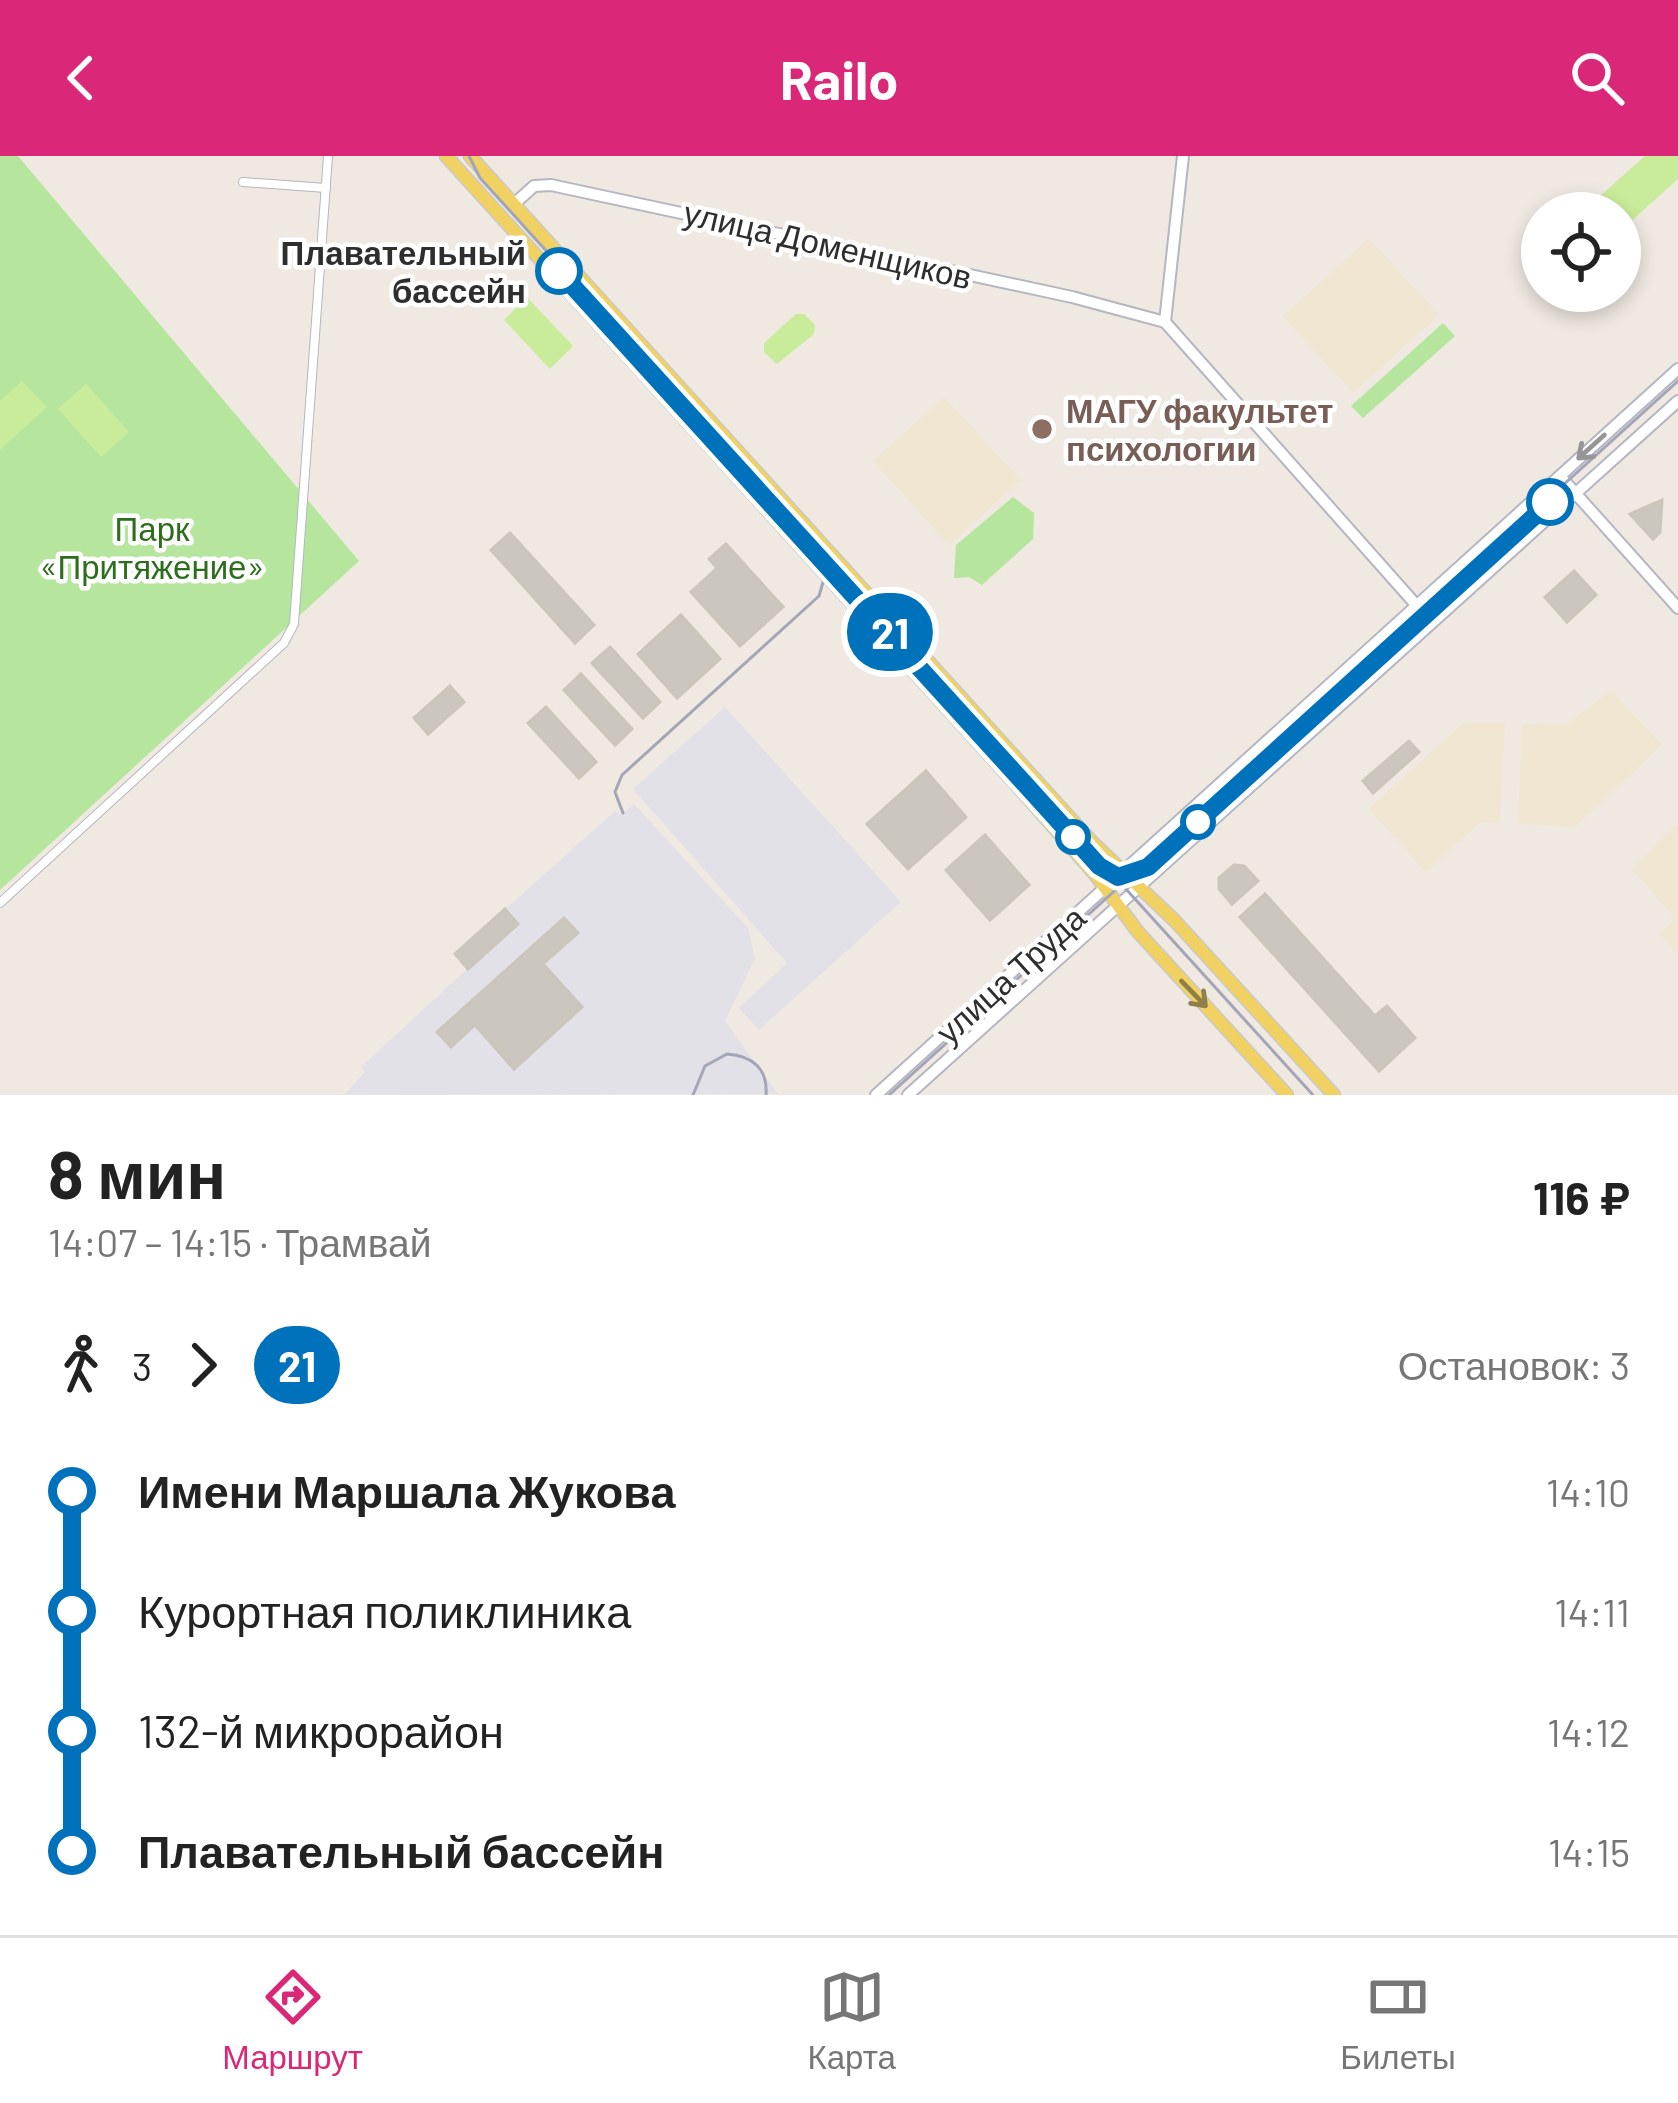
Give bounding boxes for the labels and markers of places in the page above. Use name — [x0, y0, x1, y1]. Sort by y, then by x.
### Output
place label: Плавательный бассейн — [281, 232, 526, 310]
marker: Плавательный бассейн — [537, 249, 581, 293]
place label: МАГУ факультет психологии — [1066, 390, 1333, 468]
marker: МАГУ факультет психологии — [1029, 416, 1055, 442]
unlabelled marker — [1528, 480, 1572, 524]
unlabelled marker — [1182, 806, 1214, 838]
unlabelled marker — [1057, 821, 1089, 853]

